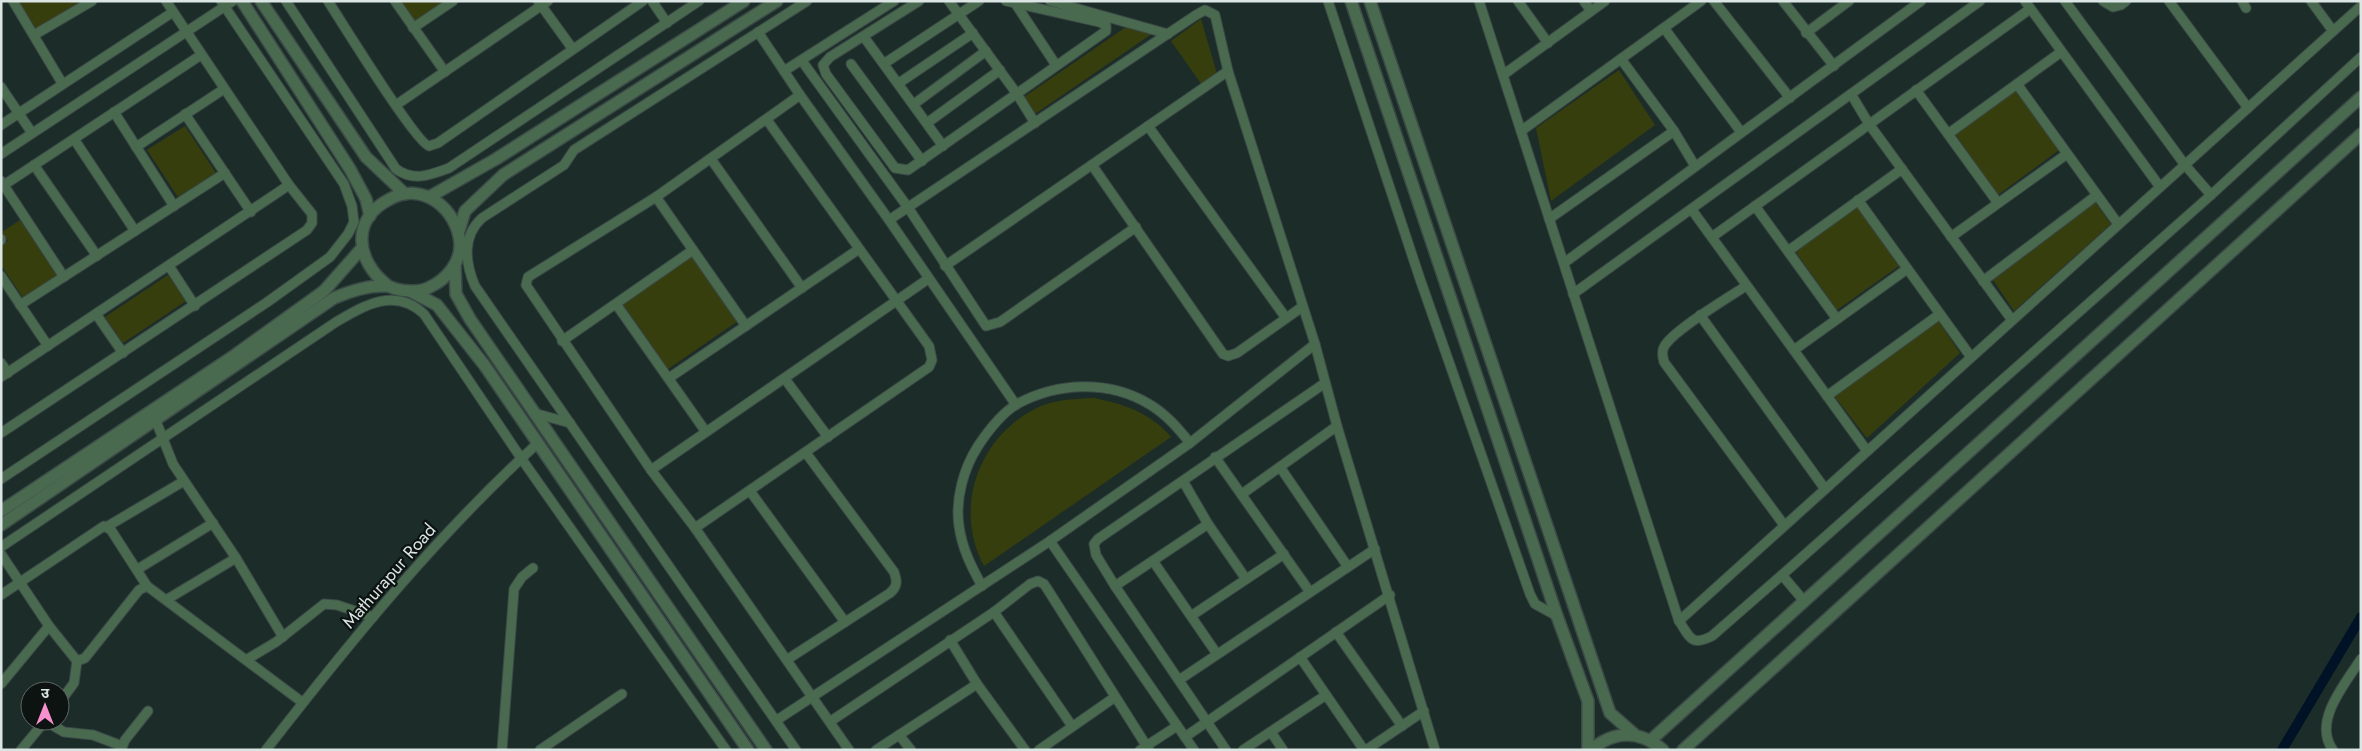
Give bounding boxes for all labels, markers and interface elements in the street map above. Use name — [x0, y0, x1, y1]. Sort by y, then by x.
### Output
street label: Mathurapur Road — [336, 518, 442, 634]
north arrow — [20, 681, 70, 731]
text: उ — [41, 683, 50, 703]

